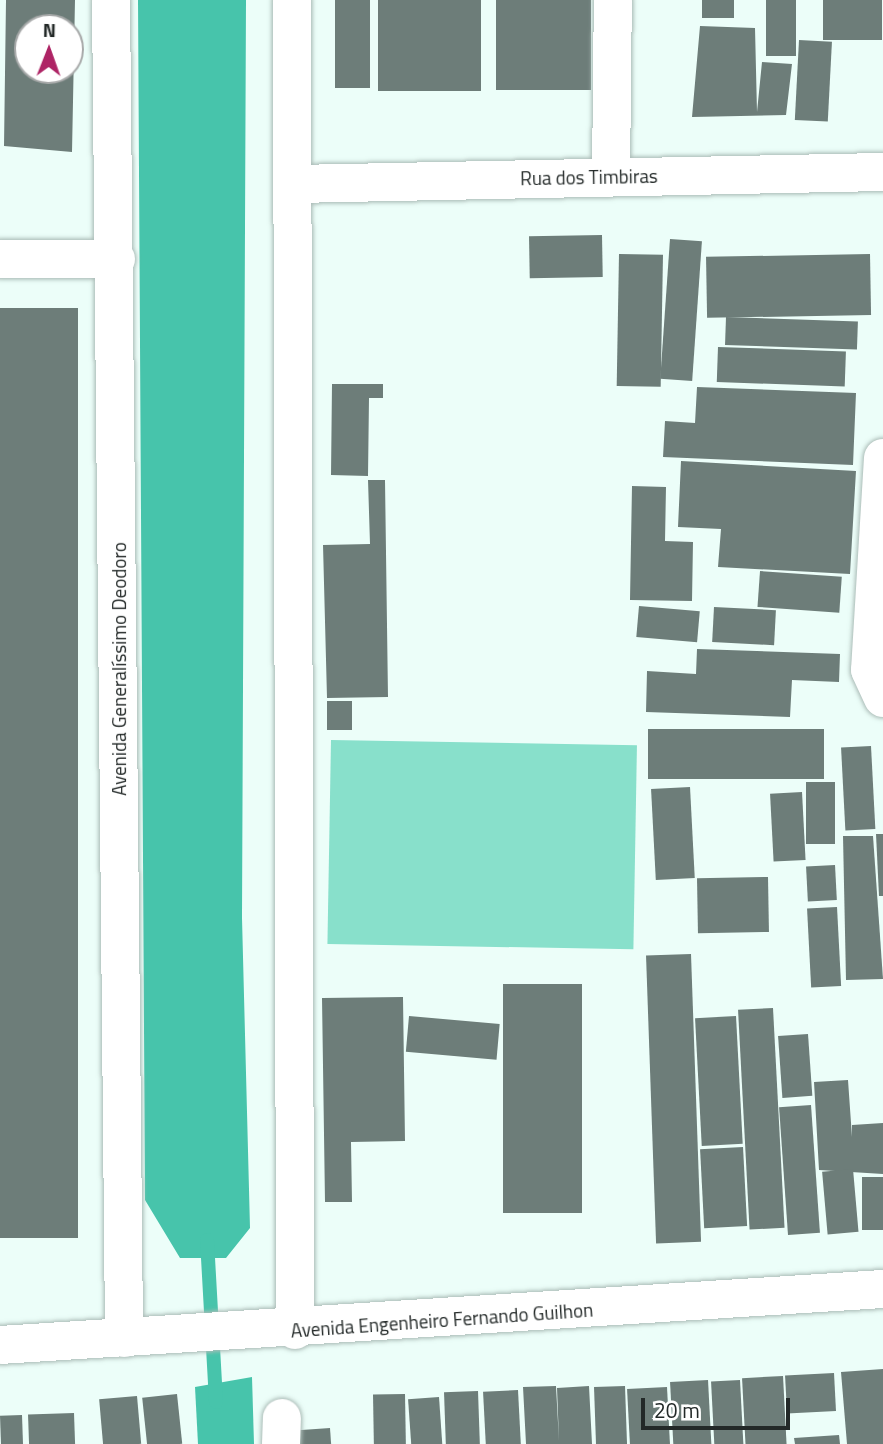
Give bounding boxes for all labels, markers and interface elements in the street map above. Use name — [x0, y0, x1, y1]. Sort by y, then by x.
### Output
north arrow — [14, 14, 84, 84]
text: N — [42, 15, 56, 44]
street label: Rua dos Timbiras — [520, 164, 658, 190]
street label: Avenida Generalíssimo Deodoro — [108, 542, 130, 796]
street label: Avenida Engenheiro Fernando Guilhon — [290, 1298, 594, 1342]
scale bar — [645, 1384, 794, 1428]
text: 20 m — [654, 1394, 700, 1426]

